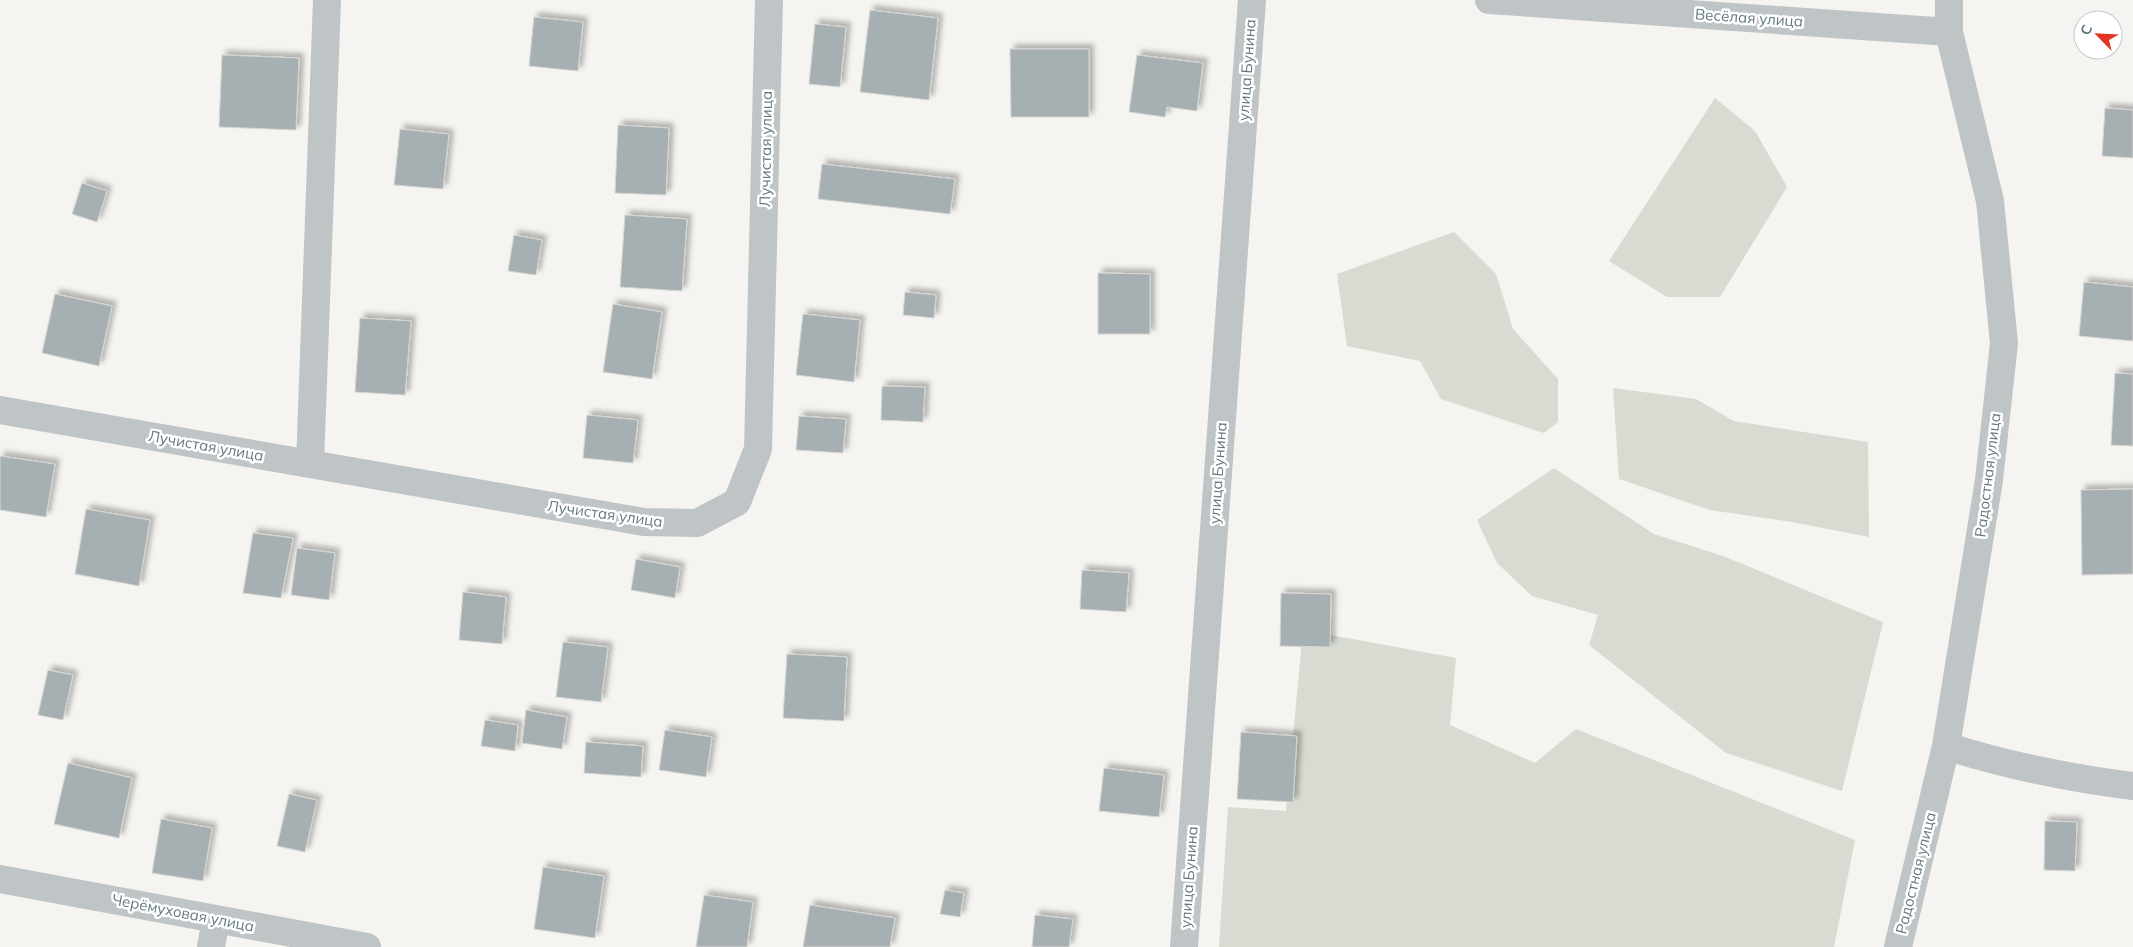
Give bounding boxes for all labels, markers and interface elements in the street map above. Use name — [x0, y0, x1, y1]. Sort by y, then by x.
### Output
street label: Весёлая улица — [1694, 4, 1804, 31]
north arrow — [2073, 10, 2123, 60]
street label: улица Бунина — [1233, 18, 1260, 121]
text: С — [2076, 22, 2096, 38]
street label: Лучистая улица — [755, 91, 776, 207]
street label: Радостная улица — [1970, 412, 2005, 538]
street label: улица Бунина — [1204, 421, 1231, 524]
street label: Лучистая улица — [147, 426, 265, 465]
street label: Лучистая улица — [546, 496, 664, 531]
street label: Радостная улица — [1891, 810, 1940, 936]
street label: улица Бунина — [1175, 825, 1202, 928]
street label: Черёмуховая улица — [110, 889, 256, 936]

